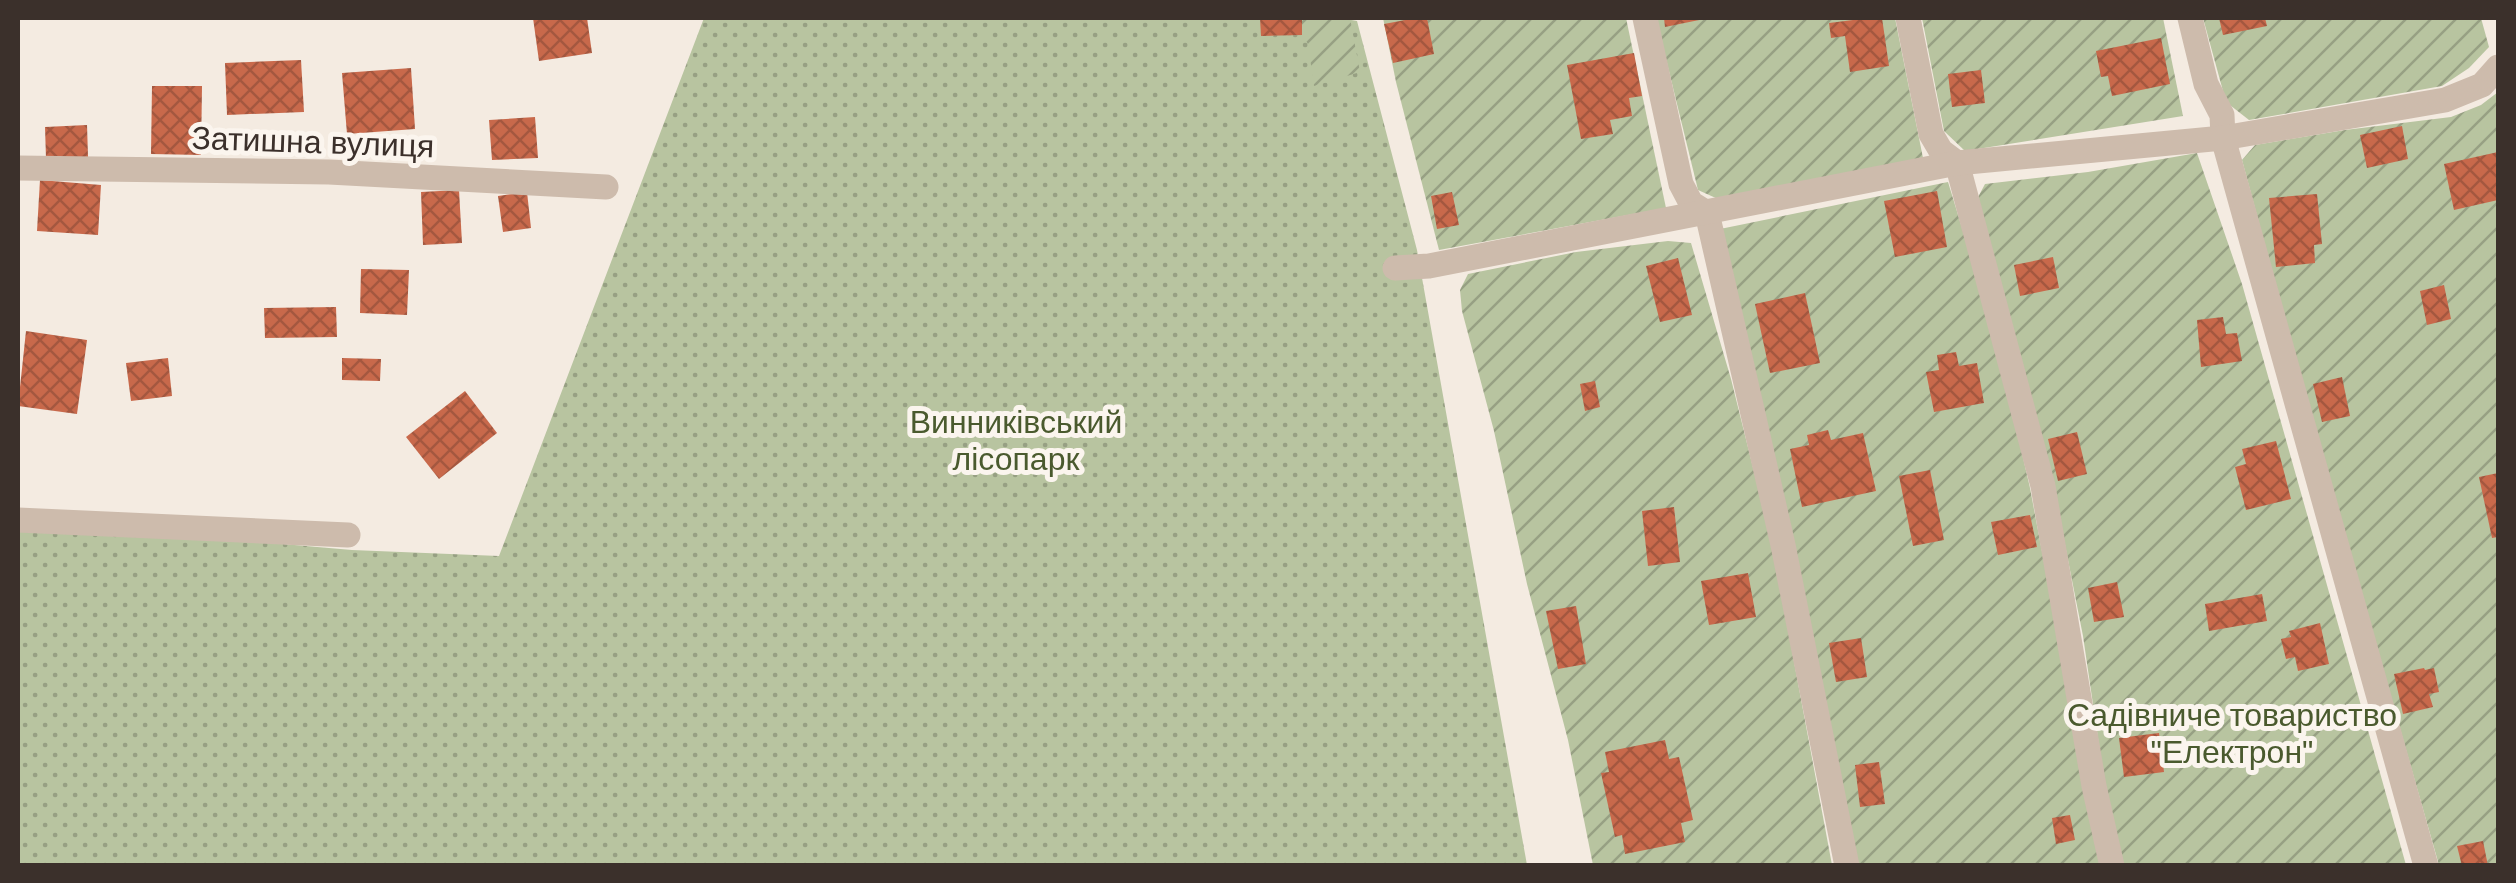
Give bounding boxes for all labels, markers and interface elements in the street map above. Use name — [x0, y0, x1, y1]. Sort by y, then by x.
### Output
street label: Затишна вулиця — [191, 120, 435, 164]
park label: Винниківський лісопарк — [910, 404, 1122, 477]
park label: Садівниче товариство "Електрон" — [2067, 697, 2397, 770]

